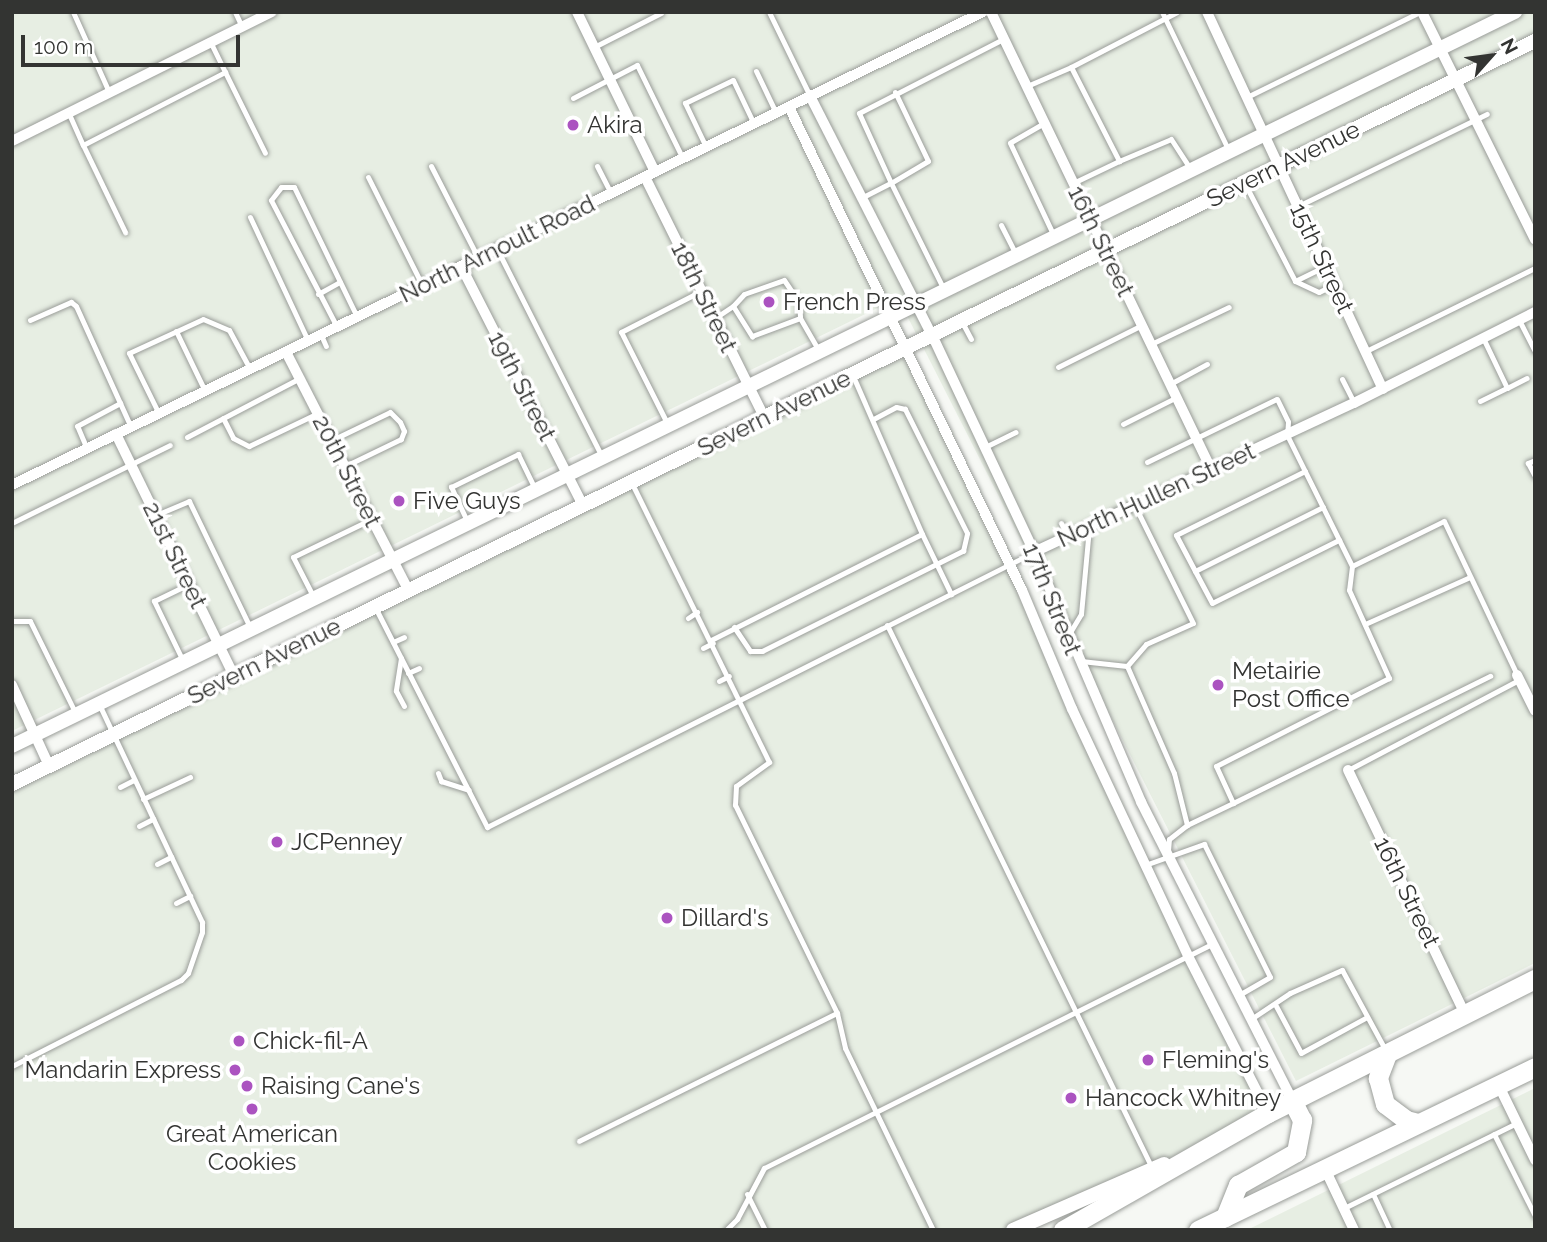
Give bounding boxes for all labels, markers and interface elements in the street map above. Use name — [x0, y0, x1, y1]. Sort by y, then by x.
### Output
scale bar — [24, 21, 243, 65]
north arrow — [1456, 21, 1526, 91]
text: 100 m — [34, 34, 93, 59]
text: N — [1496, 35, 1523, 58]
place label: Akira — [587, 111, 643, 139]
street label: Severn Avenue — [1201, 114, 1365, 214]
marker: Akira — [565, 117, 581, 133]
street label: 16th Street — [1062, 181, 1140, 301]
street label: North Arnoult Road — [394, 189, 600, 309]
street label: 15th Street — [1284, 198, 1360, 318]
street label: 18th Street — [665, 237, 743, 357]
place label: French Press — [783, 288, 926, 316]
marker: French Press — [761, 294, 777, 310]
street label: 19th Street — [482, 326, 562, 446]
street label: Severn Avenue — [692, 363, 856, 463]
street label: 20th Street — [307, 410, 387, 532]
street label: North Hullen Street — [1053, 437, 1259, 553]
place label: Five Guys — [413, 487, 521, 515]
marker: Five Guys — [391, 493, 407, 509]
street label: 21st Street — [137, 497, 213, 613]
street label: 17th Street — [1017, 539, 1087, 659]
street label: Severn Avenue — [182, 611, 346, 711]
place label: Metairie Post Office — [1232, 657, 1350, 713]
marker: Metairie Post Office — [1210, 677, 1226, 693]
place label: JCPenney — [291, 828, 403, 856]
street label: 16th Street — [1368, 832, 1446, 952]
marker: JCPenney — [269, 834, 285, 850]
place label: Dillard's — [681, 904, 769, 932]
marker: Dillard's — [659, 910, 675, 926]
place label: Chick-fil-A — [253, 1027, 368, 1055]
marker: Chick-fil-A — [231, 1033, 247, 1049]
place label: Fleming's — [1162, 1046, 1269, 1074]
marker: Fleming's — [1140, 1052, 1156, 1068]
place label: Mandarin Express — [24, 1056, 221, 1084]
marker: Mandarin Express — [227, 1062, 243, 1078]
place label: Raising Cane's — [261, 1072, 420, 1100]
marker: Raising Cane's — [239, 1078, 255, 1094]
place label: Hancock Whitney — [1085, 1084, 1282, 1112]
marker: Hancock Whitney — [1063, 1090, 1079, 1106]
marker: Great American Cookies — [244, 1101, 260, 1117]
place label: Great American Cookies — [166, 1120, 338, 1176]

